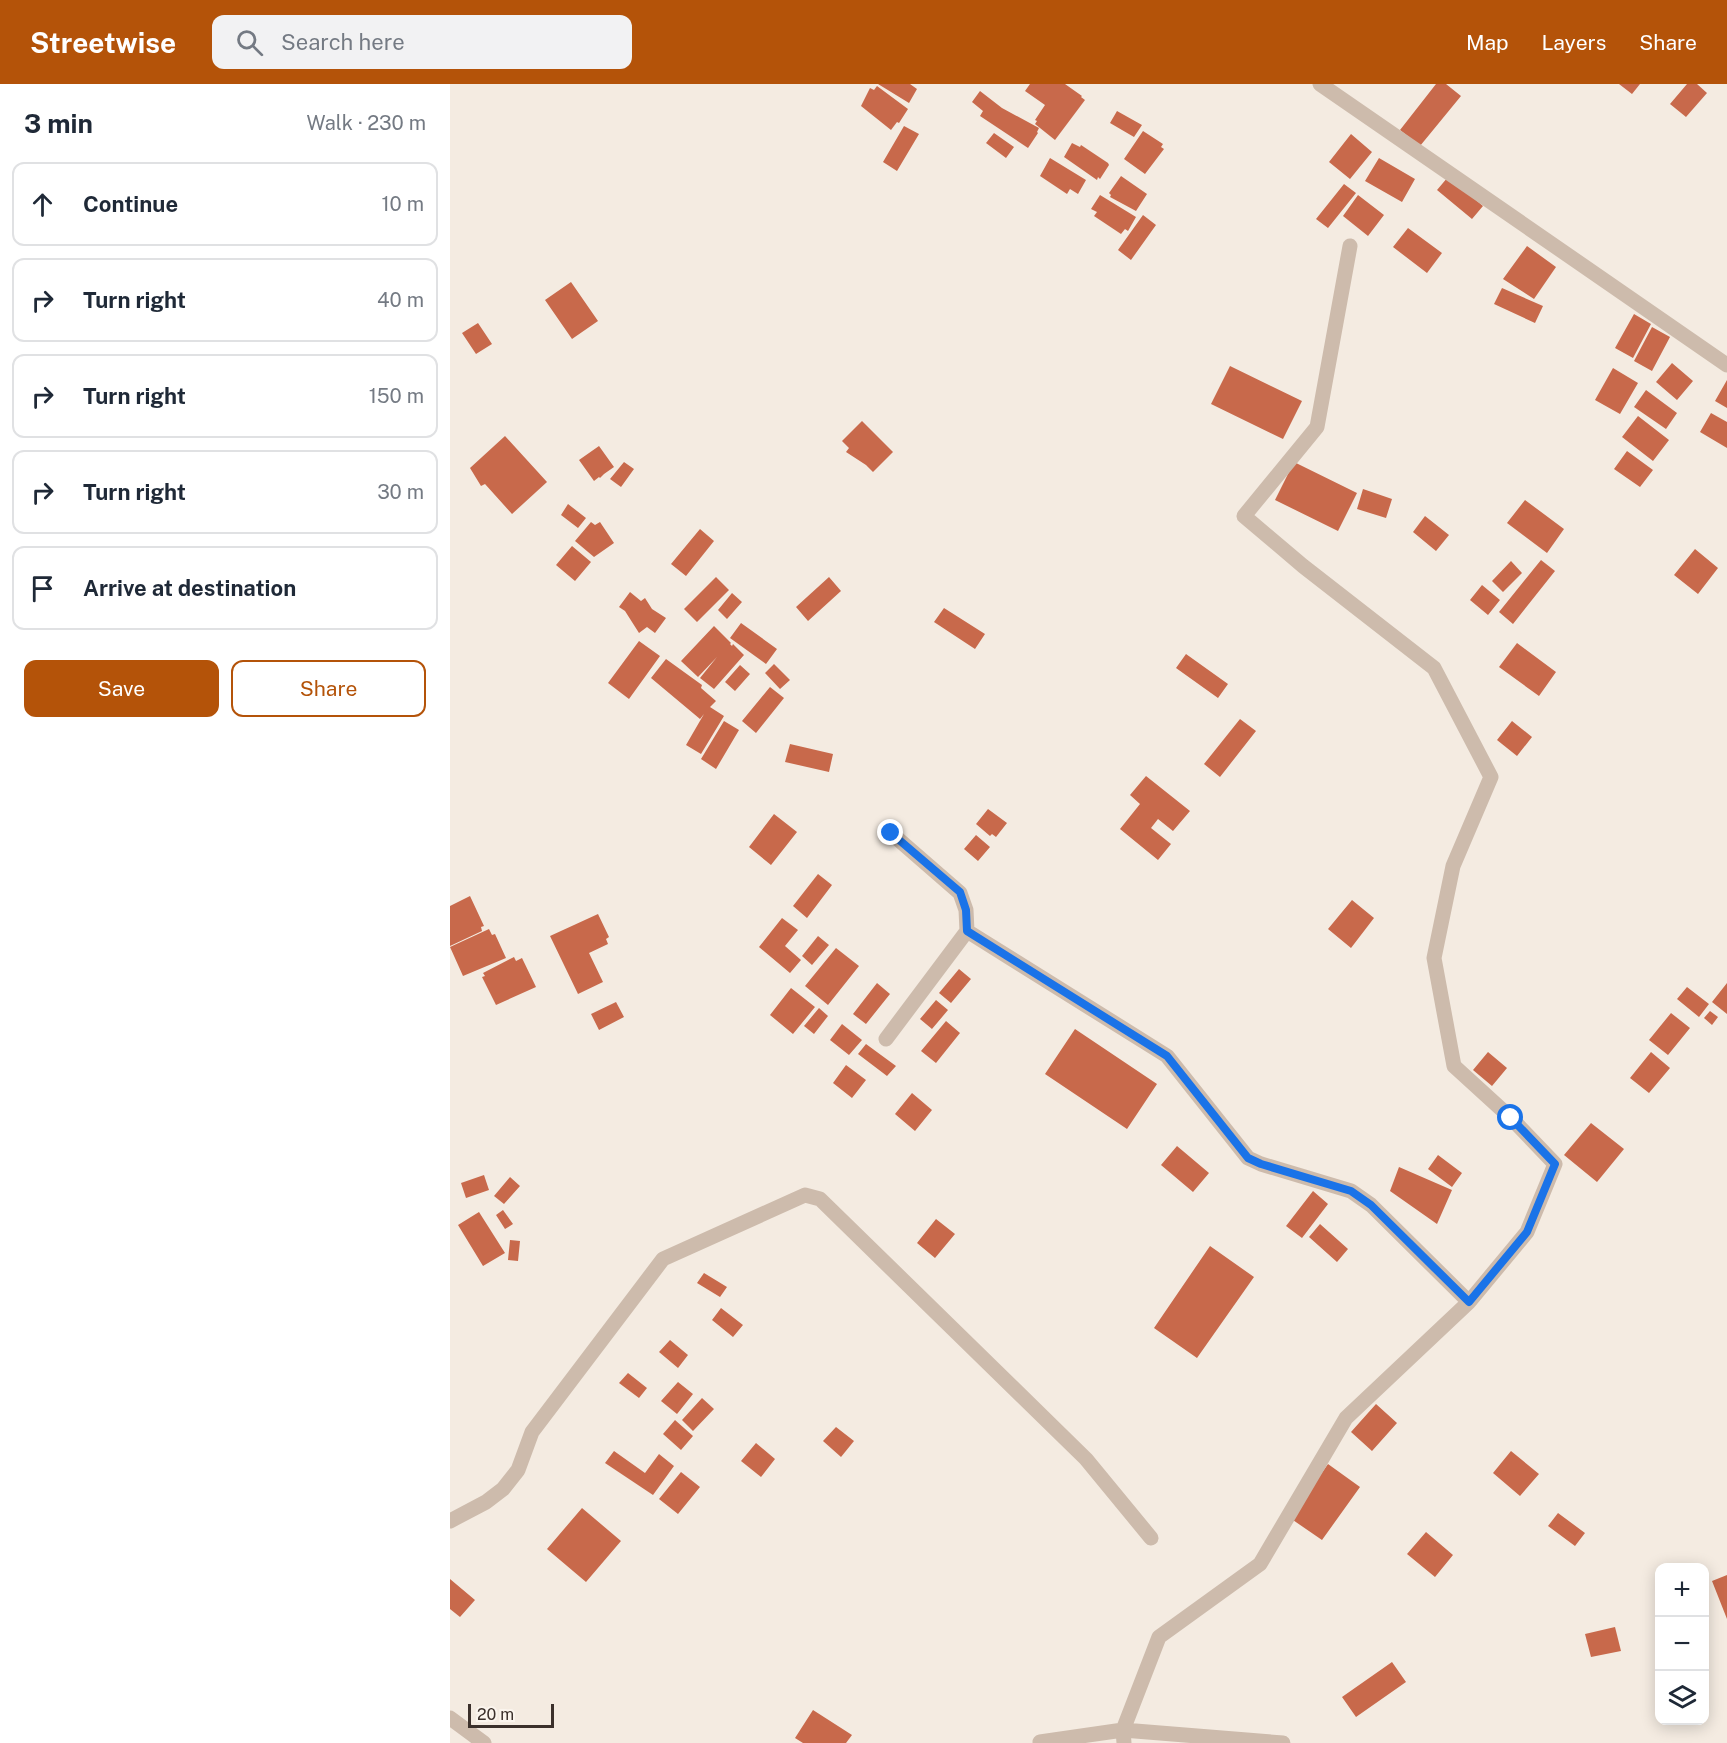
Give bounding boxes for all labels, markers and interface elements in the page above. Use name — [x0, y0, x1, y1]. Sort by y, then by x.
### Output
search box — [212, 15, 632, 69]
text: Streetwise — [30, 26, 176, 59]
icon: search — [233, 26, 266, 59]
text: Search here — [281, 29, 405, 55]
text: Map — [1466, 30, 1509, 55]
text: Layers — [1542, 30, 1606, 55]
text: Share — [1639, 30, 1697, 55]
text: 3 min — [24, 108, 93, 139]
text: Walk · 230 m — [307, 111, 426, 135]
icon: ahead — [26, 188, 59, 221]
text: Continue — [83, 191, 178, 217]
text: 10 m — [381, 192, 424, 216]
icon: right — [26, 284, 59, 317]
text: Turn right — [83, 287, 186, 313]
text: 40 m — [377, 288, 424, 312]
icon: right — [26, 380, 59, 413]
text: Turn right — [83, 383, 186, 409]
text: 150 m — [369, 384, 424, 408]
icon: right — [26, 476, 59, 509]
text: Turn right — [83, 479, 186, 505]
text: 30 m — [377, 480, 424, 504]
icon: arrive — [26, 572, 59, 605]
text: Arrive at destination — [83, 575, 296, 601]
button: Save — [24, 660, 219, 717]
button: Share — [231, 660, 426, 717]
route end — [877, 819, 903, 845]
route start — [1497, 1104, 1523, 1130]
map controls — [1655, 1563, 1709, 1725]
button: + — [1655, 1563, 1709, 1617]
button: − — [1655, 1617, 1709, 1671]
button: layers — [1655, 1671, 1709, 1725]
scale bar — [468, 1701, 554, 1728]
text: 20 m — [477, 1705, 514, 1724]

